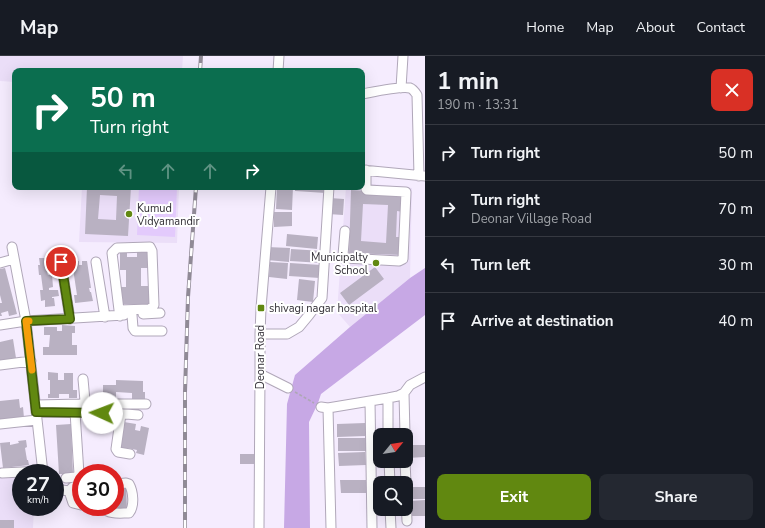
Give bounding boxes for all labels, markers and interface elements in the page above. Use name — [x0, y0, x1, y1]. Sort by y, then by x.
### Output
text: Map — [20, 15, 58, 41]
text: Home — [526, 18, 564, 37]
text: Map — [586, 18, 614, 37]
text: About — [636, 18, 675, 37]
text: Contact — [697, 18, 745, 37]
text: 1 min — [437, 65, 499, 97]
button: close — [711, 69, 753, 111]
text: 50 m — [90, 79, 156, 117]
icon: right — [24, 84, 76, 136]
text: 190 m · 13:31 — [437, 96, 519, 114]
text: Turn right — [90, 115, 169, 139]
icon: right — [437, 142, 459, 164]
text: Turn right — [471, 143, 540, 163]
text: 50 m — [718, 143, 753, 163]
icon: left — [115, 160, 137, 182]
icon: ahead — [157, 160, 179, 182]
icon: ahead — [199, 160, 221, 182]
icon: right — [241, 160, 263, 182]
text: Turn right — [471, 190, 540, 210]
icon: right — [437, 198, 459, 220]
text: 70 m — [718, 199, 753, 219]
place label: Kumud Vidyamandir — [136, 201, 199, 229]
marker: Kumud Vidyamandir — [124, 209, 134, 219]
text: Deonar Village Road — [471, 210, 592, 228]
pin — [44, 245, 78, 279]
place label: Municipalty School — [311, 250, 369, 278]
icon: arrive — [50, 251, 72, 273]
icon: left — [437, 254, 459, 276]
text: Turn left — [471, 255, 530, 275]
text: 30 m — [718, 255, 753, 275]
marker: Municipalty School — [371, 258, 381, 268]
place label: shivagi nagar hospital — [269, 301, 378, 316]
marker: shivagi nagar hospital — [256, 303, 266, 313]
icon: arrive — [437, 310, 459, 332]
text: Arrive at destination — [471, 311, 614, 331]
text: 40 m — [718, 311, 753, 331]
street label: Deonar Road — [253, 325, 268, 389]
position arrow — [81, 392, 123, 434]
north arrow — [373, 428, 413, 468]
map controls — [373, 428, 413, 516]
speed limit sign: 30 — [72, 464, 124, 516]
text: 27 — [26, 471, 50, 498]
button: Exit — [437, 474, 591, 520]
button: Share — [599, 474, 753, 520]
button: search — [373, 476, 413, 516]
text: km/h — [27, 493, 49, 507]

